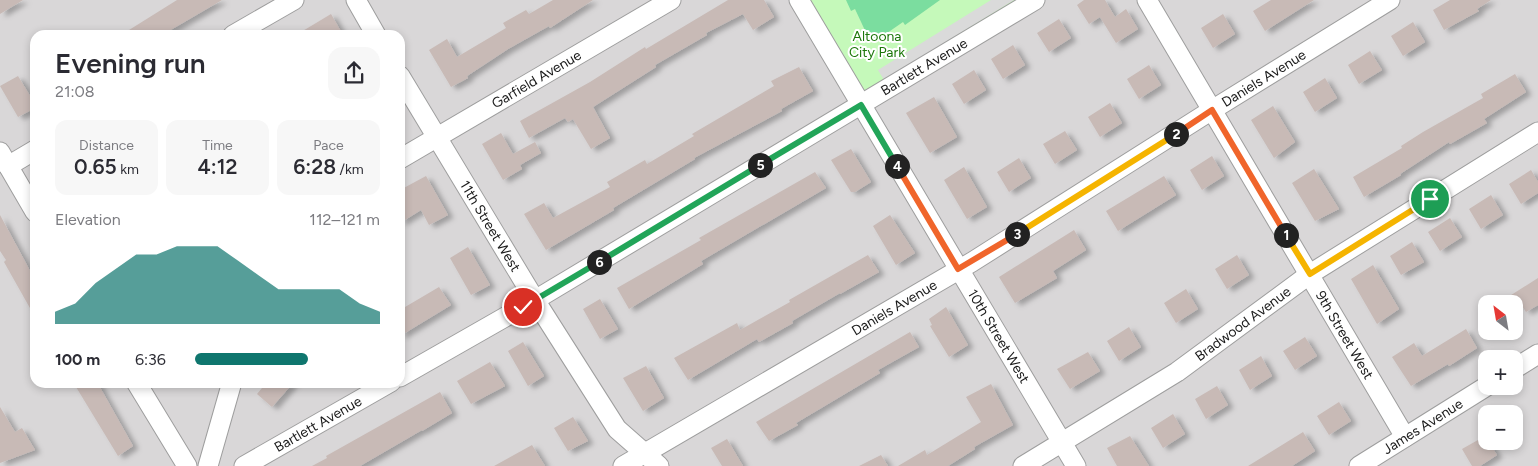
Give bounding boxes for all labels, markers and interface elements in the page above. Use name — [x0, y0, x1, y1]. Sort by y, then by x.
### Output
park label: Altoona City Park — [849, 28, 905, 61]
street label: Bartlett Avenue — [878, 34, 971, 100]
text: Evening run — [55, 46, 206, 80]
street label: Garfield Avenue — [489, 46, 585, 112]
street label: Daniels Avenue — [1219, 46, 1309, 111]
button: share — [328, 47, 380, 99]
text: 21:08 — [55, 82, 95, 101]
pin: 2 — [1164, 122, 1188, 146]
text: 2 — [1172, 126, 1181, 143]
text: Distance — [79, 137, 134, 154]
text: Time — [202, 137, 233, 154]
text: Pace — [313, 137, 344, 154]
pin: 5 — [748, 152, 772, 178]
text: 0.65 — [74, 154, 117, 179]
text: 4:12 — [198, 154, 237, 179]
text: 6:28 — [293, 154, 336, 179]
pin: 4 — [884, 154, 910, 178]
text: 5 — [756, 157, 765, 174]
text: 4 — [893, 158, 902, 175]
text: km — [117, 161, 139, 178]
text: /km — [336, 161, 364, 178]
street label: 11th Street West — [456, 178, 524, 275]
pin — [1409, 178, 1451, 220]
icon: arrive — [1416, 185, 1444, 213]
text: Elevation — [55, 210, 121, 229]
text: 112–121 m — [309, 210, 380, 229]
pin: 3 — [1004, 222, 1030, 246]
pin: 1 — [1274, 222, 1298, 248]
text: 3 — [1014, 226, 1021, 243]
text: 1 — [1284, 227, 1289, 244]
pin: 6 — [586, 250, 612, 274]
text: 6 — [595, 254, 604, 271]
street label: Daniels Avenue — [849, 276, 940, 340]
street label: Bradwood Avenue — [1192, 283, 1295, 365]
pin — [502, 286, 544, 328]
street label: 10th Street West — [964, 286, 1033, 386]
street label: 9th Street West — [1312, 288, 1377, 382]
icon: check — [509, 293, 537, 321]
north arrow — [1478, 295, 1522, 340]
map controls — [1478, 295, 1523, 450]
text: 100 m — [55, 350, 100, 369]
text: 6:36 — [135, 350, 166, 369]
button: + — [1478, 350, 1523, 395]
street label: Bartlett Avenue — [271, 392, 365, 456]
street label: James Avenue — [1380, 395, 1466, 458]
button: − — [1478, 405, 1523, 450]

